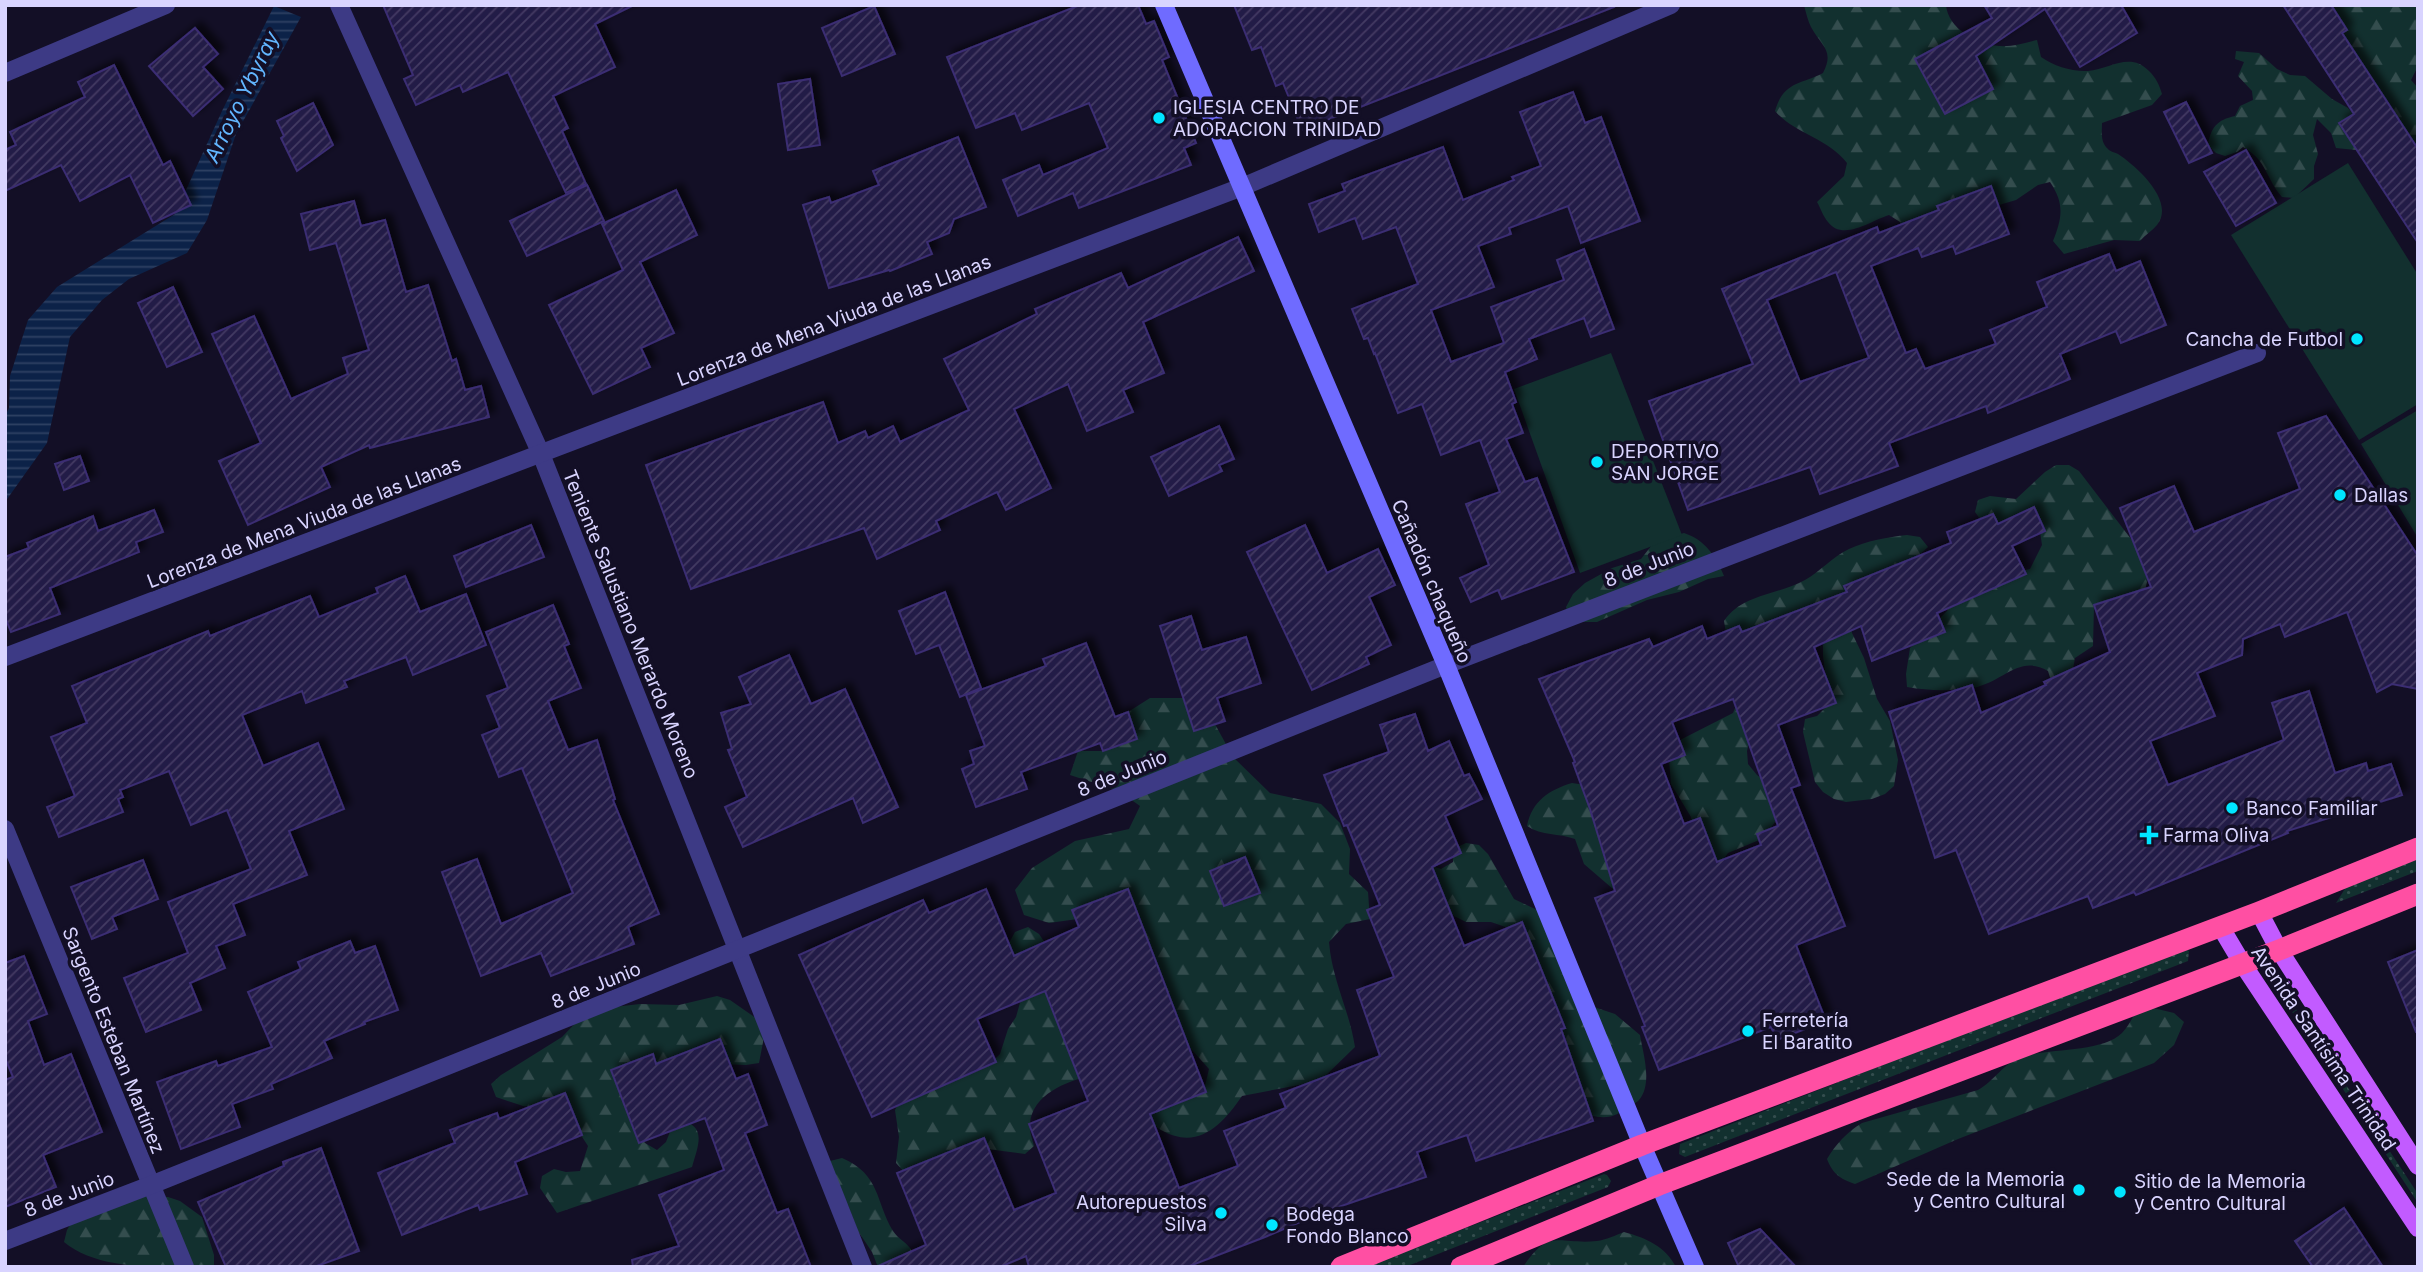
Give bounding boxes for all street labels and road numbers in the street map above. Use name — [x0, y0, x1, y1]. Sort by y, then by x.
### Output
street label: Lorenza de Mena Viuda de las Llanas — [674, 250, 994, 391]
street label: Lorenza de Mena Viuda de las Llanas — [144, 452, 464, 593]
street label: Teniente Salustiano Merardo Moreno — [558, 466, 703, 782]
street label: Cañadón chaqueño — [1387, 496, 1476, 666]
street label: 8 de Junio — [1601, 537, 1697, 592]
street label: 8 de Junio — [1074, 745, 1170, 802]
street label: Sargento Esteban Martínez — [57, 923, 170, 1157]
street label: Avenida Santísima Trinidad — [2246, 942, 2401, 1155]
street label: 8 de Junio — [548, 957, 644, 1014]
street label: 8 de Junio — [21, 1167, 117, 1222]

